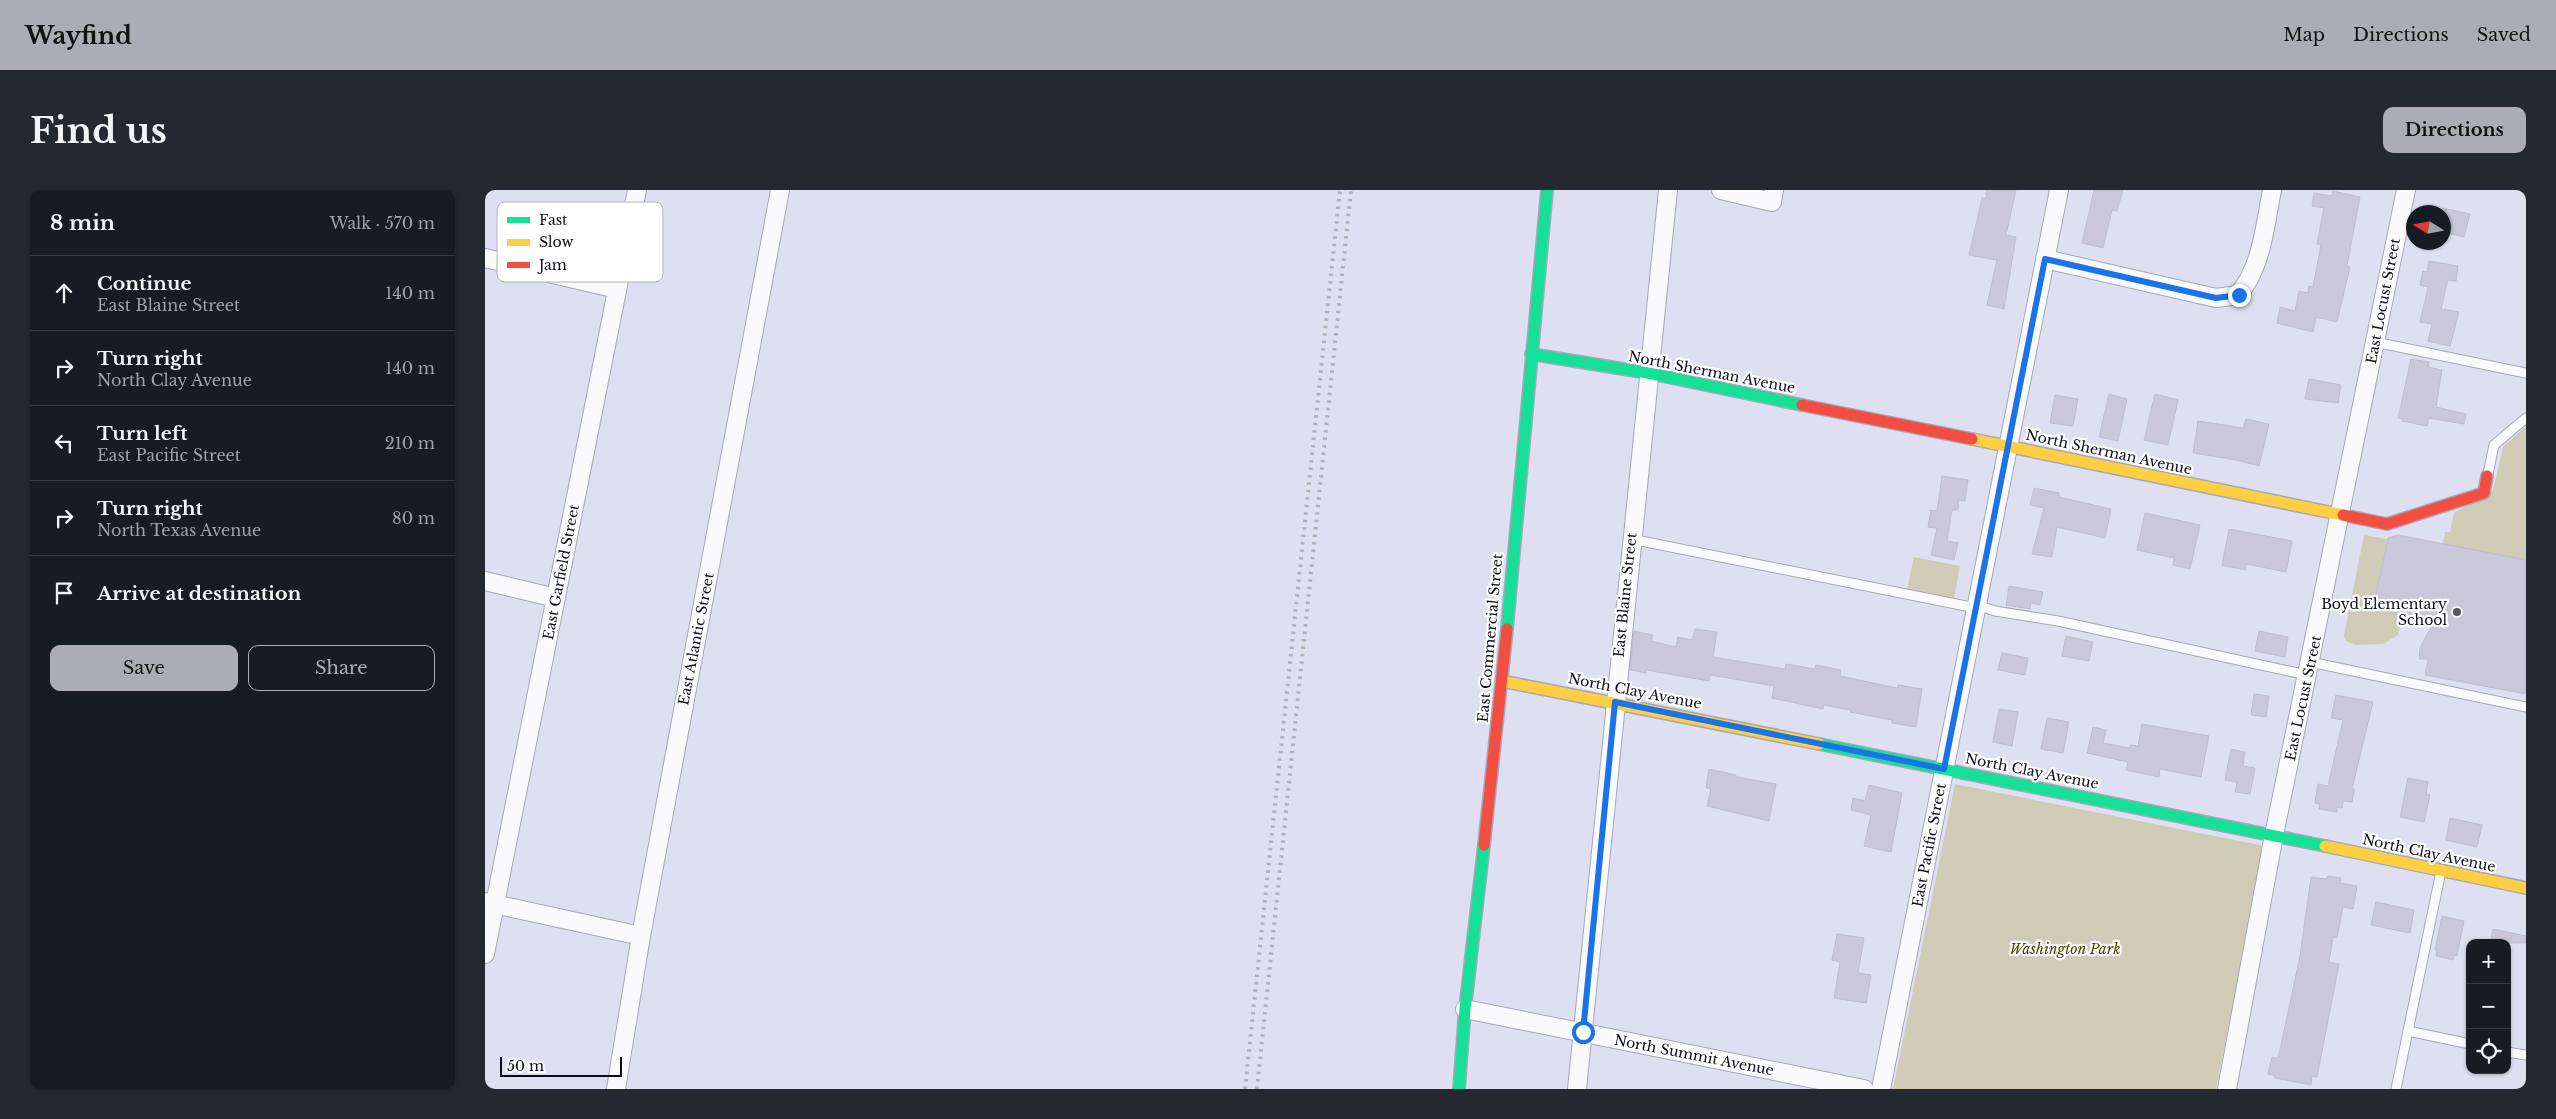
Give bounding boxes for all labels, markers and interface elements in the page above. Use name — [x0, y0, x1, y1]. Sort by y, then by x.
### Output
text: Wayfind — [25, 21, 132, 50]
text: Map — [2283, 24, 2325, 46]
text: Directions — [2353, 24, 2449, 46]
text: Saved — [2477, 24, 2531, 46]
button: Directions — [2383, 107, 2526, 153]
text: Find us — [30, 109, 167, 152]
legend — [497, 202, 663, 282]
north arrow — [2406, 205, 2451, 250]
text: 8 min — [50, 210, 115, 236]
text: Fast — [539, 211, 568, 229]
text: Walk · 570 m — [330, 213, 435, 233]
text: Slow — [539, 233, 573, 251]
street label: East Locust Street — [2362, 236, 2404, 365]
text: Jam — [537, 256, 567, 274]
text: Continue — [97, 272, 192, 295]
icon: ahead — [50, 279, 78, 307]
text: 140 m — [385, 283, 435, 303]
route end — [2228, 284, 2251, 307]
text: East Blaine Street — [97, 295, 240, 315]
text: Turn right — [97, 347, 203, 370]
street label: North Sherman Avenue — [1627, 347, 1797, 397]
icon: right — [50, 354, 78, 382]
text: 140 m — [385, 358, 435, 378]
text: North Clay Avenue — [97, 370, 252, 390]
text: Turn left — [97, 422, 188, 445]
street label: North Sherman Avenue — [2024, 426, 2194, 478]
icon: left — [50, 429, 78, 457]
text: 210 m — [385, 433, 435, 453]
text: East Pacific Street — [97, 445, 241, 465]
text: Turn right — [97, 497, 203, 520]
street label: East Garfield Street — [539, 502, 583, 641]
icon: right — [50, 504, 78, 532]
text: 80 m — [392, 508, 435, 528]
text: North Texas Avenue — [97, 520, 261, 540]
street label: East Blaine Street — [1610, 531, 1641, 658]
street label: East Commercial Street — [1474, 552, 1506, 723]
street label: East Atlantic Street — [674, 570, 718, 707]
icon: arrive — [50, 579, 78, 607]
text: Arrive at destination — [97, 582, 301, 605]
place label: Boyd Elementary School — [2321, 595, 2447, 629]
marker: Boyd Elementary School — [2451, 606, 2463, 618]
street label: East Locust Street — [2281, 633, 2325, 762]
button: Save — [50, 645, 238, 691]
button: Share — [248, 645, 435, 691]
street label: North Clay Avenue — [1567, 669, 1703, 713]
street label: North Clay Avenue — [1964, 749, 2100, 793]
street label: East Pacific Street — [1908, 781, 1950, 908]
street label: North Clay Avenue — [2361, 830, 2497, 876]
map controls — [2466, 939, 2511, 1074]
button: + — [2466, 939, 2511, 984]
park label: Washington Park — [2010, 940, 2120, 958]
button: − — [2466, 984, 2511, 1029]
route start — [1572, 1021, 1595, 1044]
button: locate — [2466, 1029, 2511, 1074]
street label: North Summit Avenue — [1613, 1031, 1775, 1079]
scale bar — [500, 1054, 623, 1077]
text: 50 m — [507, 1057, 544, 1075]

